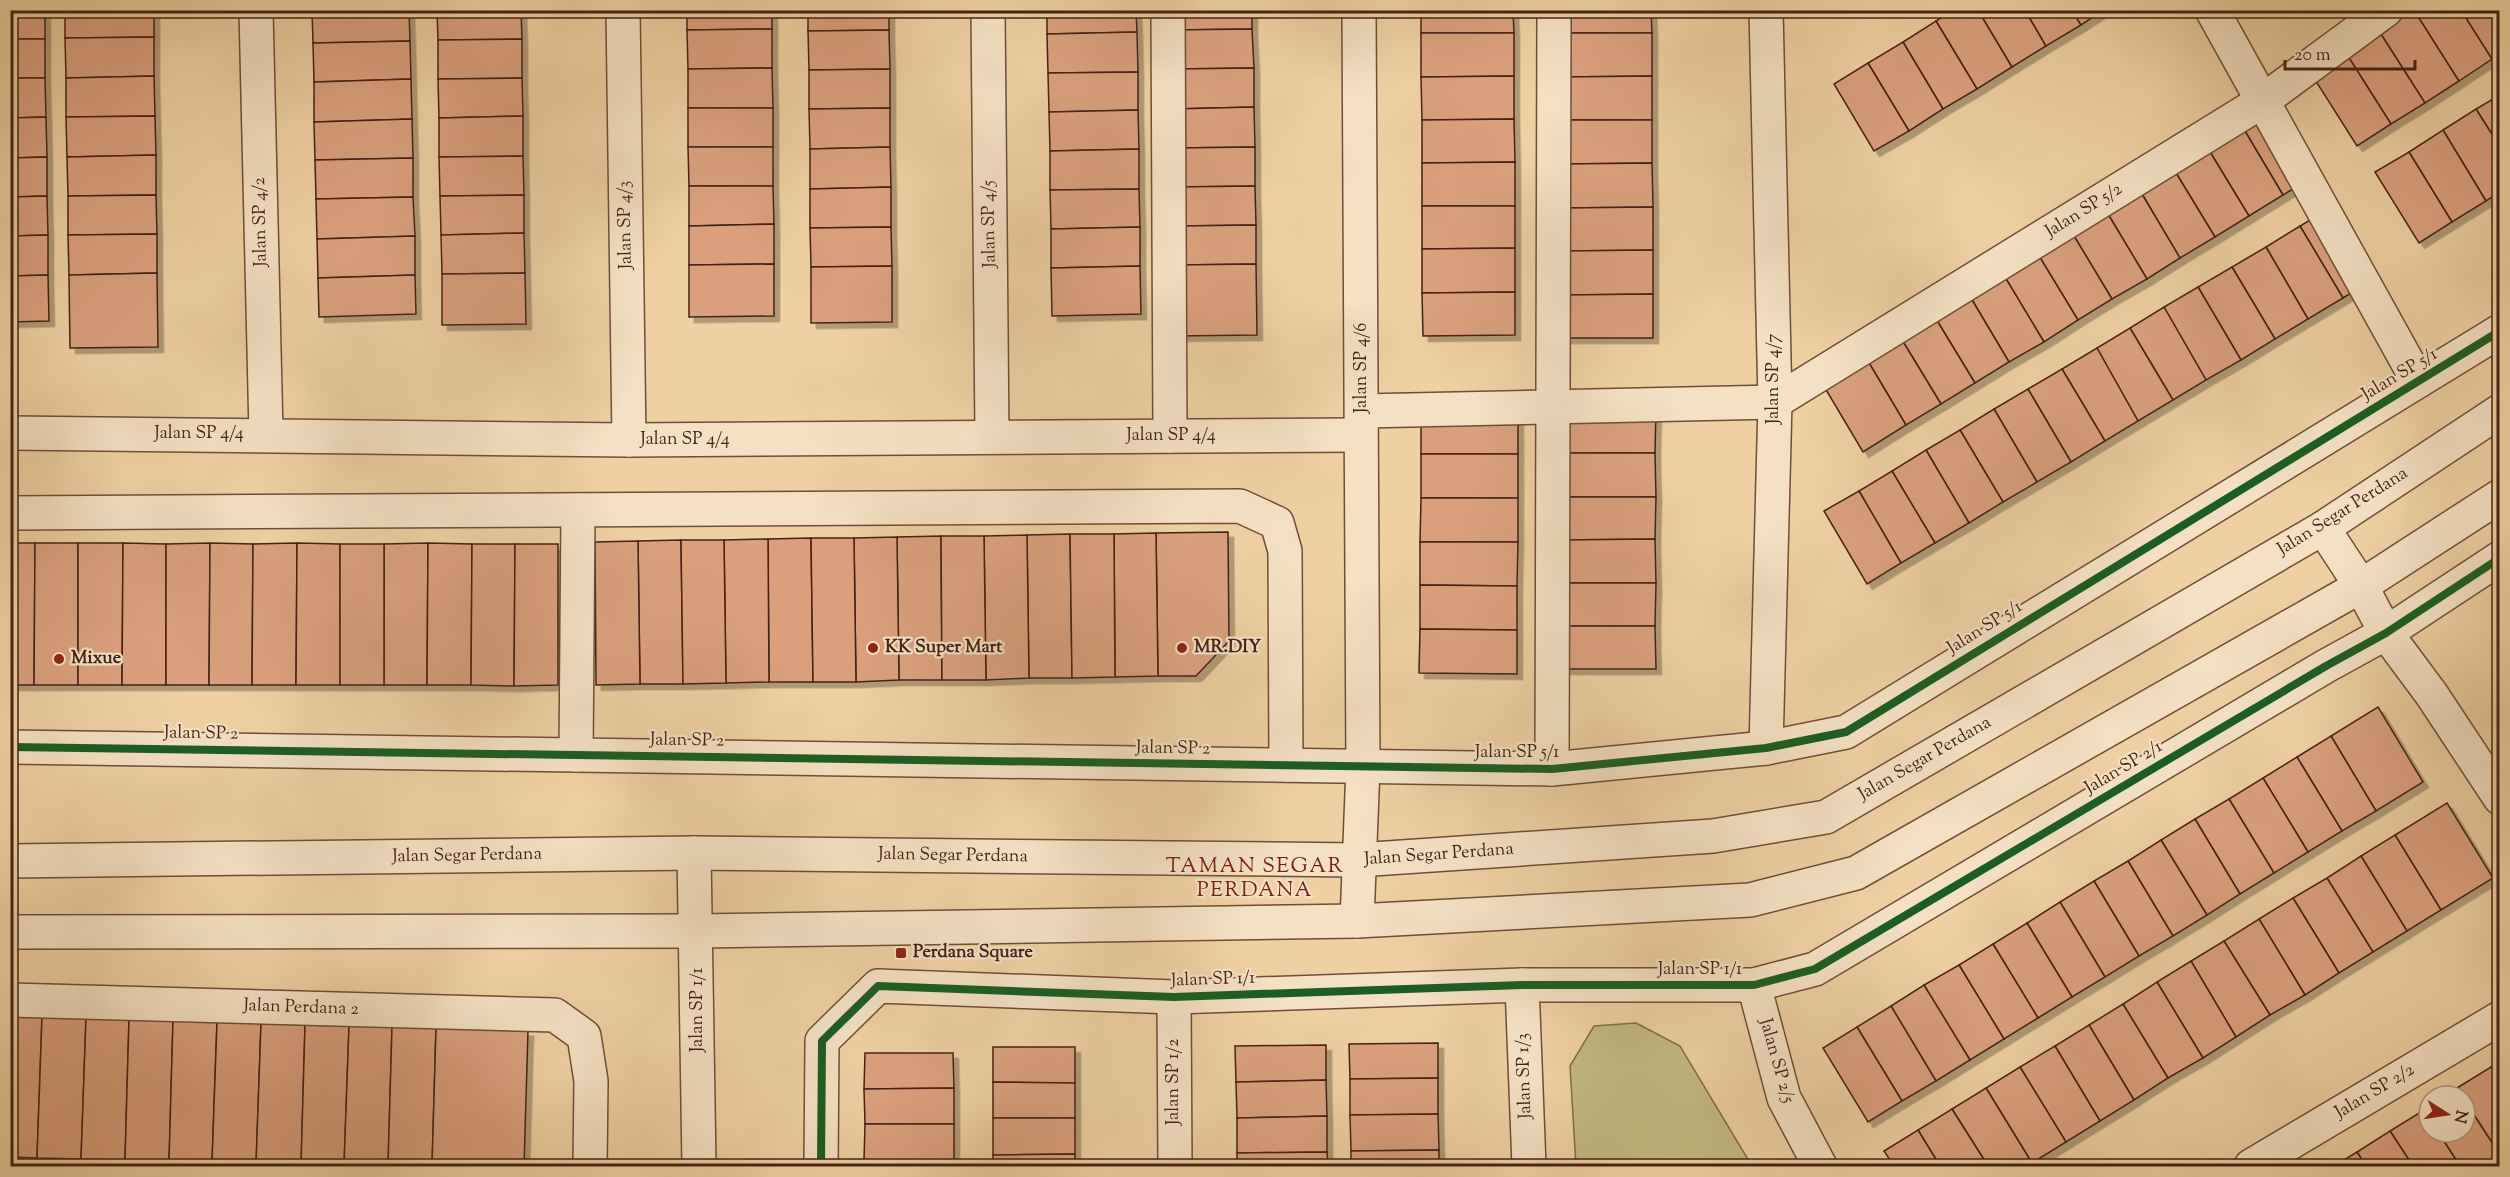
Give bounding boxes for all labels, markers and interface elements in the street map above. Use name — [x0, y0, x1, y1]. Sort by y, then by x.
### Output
scale bar — [2285, 33, 2416, 71]
text: 20 m — [2294, 43, 2331, 69]
street label: Jalan SP 4/2 — [247, 176, 275, 268]
street label: Jalan SP 5/2 — [2040, 177, 2128, 246]
street label: Jalan SP 4/3 — [612, 180, 640, 271]
street label: Jalan SP 4/5 — [976, 180, 1004, 269]
street label: Jalan SP 4/6 — [1349, 323, 1375, 414]
street label: Jalan SP 4/7 — [1761, 334, 1787, 425]
street label: Jalan SP 5/1 — [2356, 342, 2443, 408]
street label: Jalan SP 4/4 — [153, 421, 244, 447]
street label: Jalan SP 4/4 — [1125, 423, 1216, 449]
street label: Jalan SP 4/4 — [639, 427, 730, 453]
street label: Jalan Segar Perdana — [2272, 461, 2413, 563]
street label: Jalan SP 5/1 — [1941, 595, 2028, 662]
place label: KK Super Mart — [885, 635, 1003, 661]
place label: MR.DIY — [1194, 635, 1261, 661]
marker: KK Super Mart — [866, 641, 880, 655]
marker: MR.DIY — [1175, 641, 1189, 655]
place label: Mixue — [71, 646, 122, 672]
marker: Mixue — [52, 652, 66, 666]
street label: Jalan Segar Perdana — [1853, 710, 1996, 808]
street label: Jalan SP 2 — [163, 720, 239, 748]
street label: Jalan SP 2 — [649, 727, 725, 755]
street label: Jalan SP 2/1 — [2079, 734, 2168, 802]
street label: Jalan SP 2 — [1135, 735, 1211, 763]
street label: Jalan SP 5/1 — [1474, 740, 1559, 766]
street label: Jalan Segar Perdana — [1362, 837, 1515, 873]
street label: Jalan Segar Perdana — [391, 842, 542, 870]
street label: Jalan Segar Perdana — [877, 842, 1028, 870]
district label: TAMAN SEGAR PERDANA — [1166, 852, 1344, 906]
place label: Perdana Square — [913, 940, 1034, 966]
marker: Perdana Square — [894, 946, 908, 960]
street label: Jalan SP 1/1 — [1657, 957, 1742, 983]
street label: Jalan SP 1/1 — [1169, 966, 1256, 995]
street label: Jalan SP 1/1 — [685, 968, 711, 1053]
street label: Jalan Perdana 2 — [242, 993, 360, 1023]
street label: Jalan SP 2/5 — [1751, 1015, 1800, 1106]
street label: Jalan SP 1/3 — [1511, 1033, 1540, 1120]
street label: Jalan SP 1/2 — [1161, 1038, 1187, 1126]
street label: Jalan SP 2/2 — [2329, 1058, 2420, 1127]
north arrow — [2417, 1084, 2477, 1144]
text: N — [2447, 1108, 2472, 1125]

